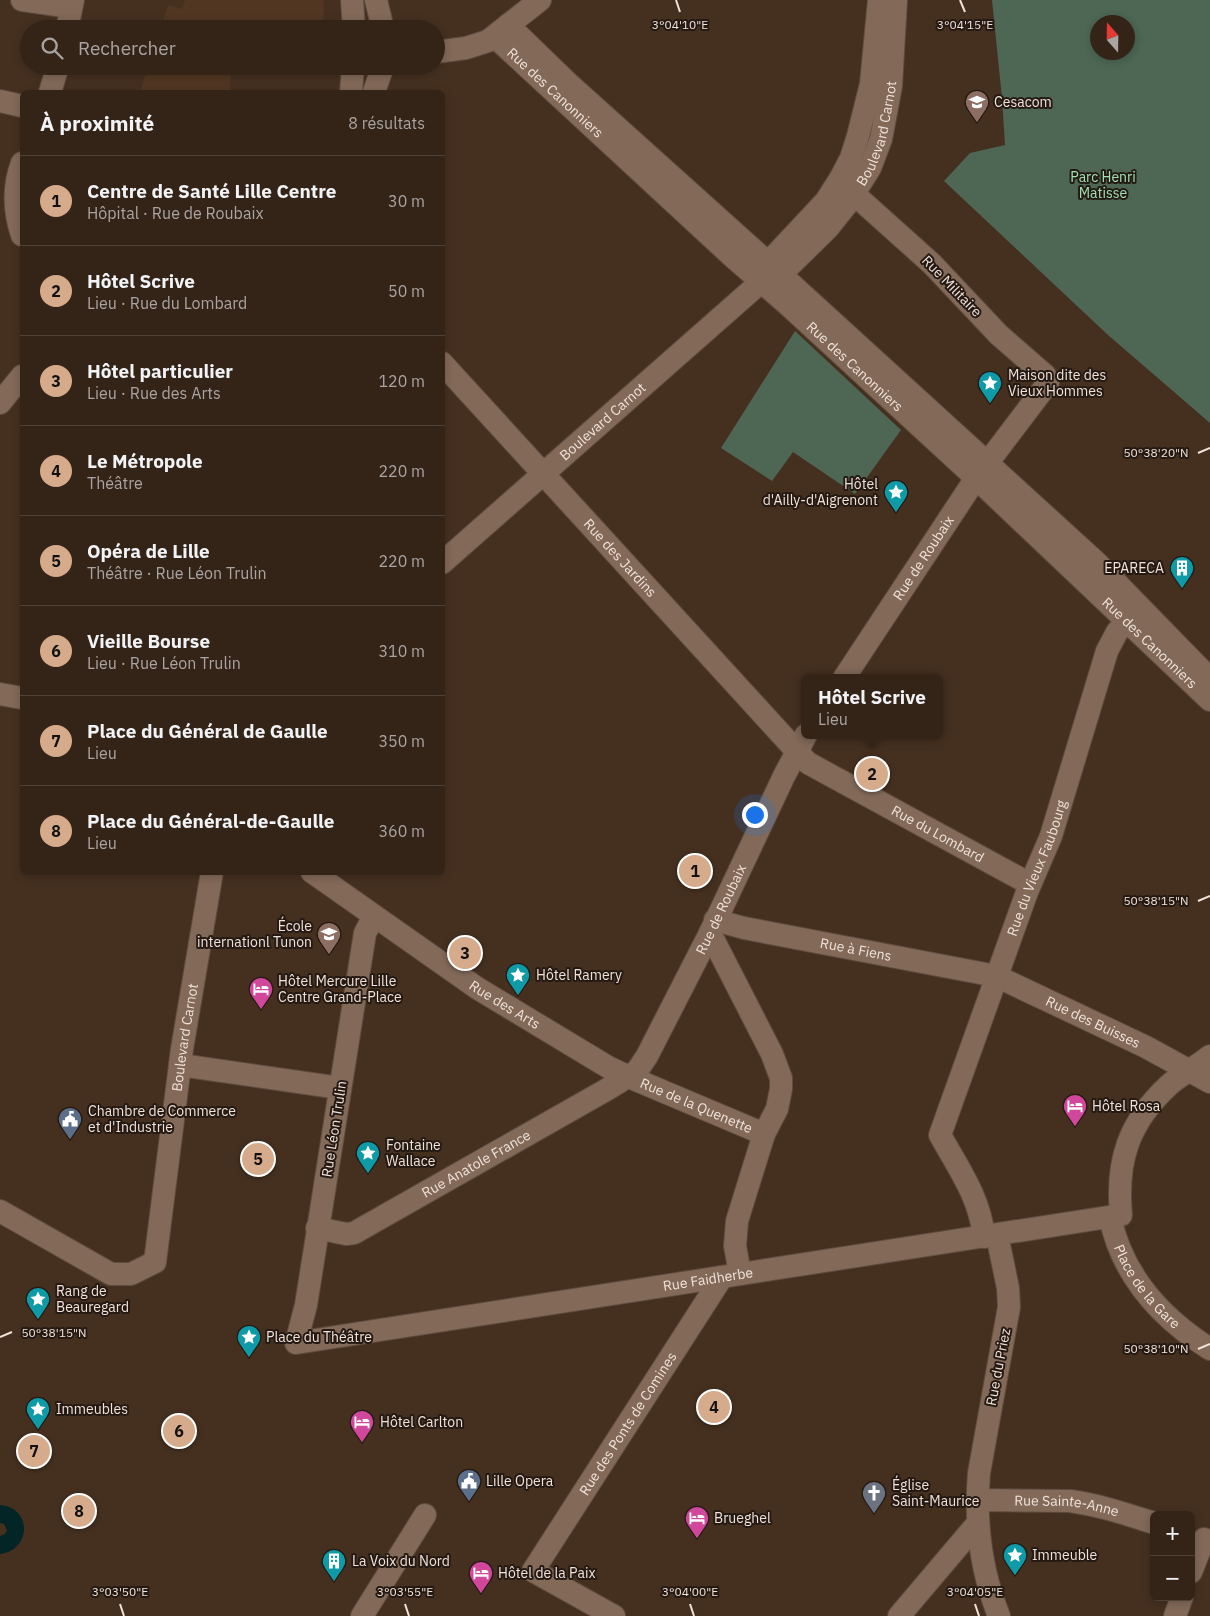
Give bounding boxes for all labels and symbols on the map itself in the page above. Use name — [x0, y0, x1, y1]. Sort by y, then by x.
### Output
north arrow — [1090, 15, 1135, 60]
text: 3°04'10"E — [652, 17, 708, 32]
text: 3°04'15"E — [937, 17, 993, 32]
street label: Rue des Canonniers — [503, 44, 607, 142]
street label: Boulevard Carnot — [852, 80, 900, 189]
school or university icon: Cesacom — [964, 89, 990, 123]
place label: Cesacom — [994, 93, 1052, 111]
park label: Parc Henri Matisse — [1070, 168, 1136, 202]
street label: Rue Militaire — [918, 251, 986, 321]
street label: Rue des Canonniers — [803, 318, 907, 416]
place label: Maison dite des Vieux Hommes — [1008, 366, 1107, 400]
place icon: Maison dite des Vieux Hommes — [977, 370, 1003, 404]
street label: Boulevard Carnot — [556, 379, 650, 464]
text: 50°38'20"N — [1123, 445, 1189, 460]
place label: Hôtel d'Ailly-d'Aigrenont — [763, 475, 878, 509]
place icon: Hôtel d'Ailly-d'Aigrenont — [883, 479, 909, 513]
street label: Rue de Roubaix — [889, 512, 958, 604]
street label: Rue des Jardins — [580, 515, 661, 601]
building icon: EPARECA — [1169, 555, 1195, 589]
place label: EPARECA — [1104, 559, 1164, 577]
street label: Rue des Canonniers — [1098, 593, 1201, 692]
pin: 2 — [856, 755, 888, 793]
street label: Rue du Vieux Faubourg — [1003, 797, 1071, 939]
street label: Rue du Lombard — [888, 801, 987, 866]
your location — [742, 802, 768, 828]
pin: 1 — [679, 852, 711, 890]
street label: Rue de Roubaix — [692, 861, 750, 957]
text: 50°38'15"N — [1123, 893, 1189, 908]
place label: École internationl Tunon — [197, 916, 312, 951]
school or university icon: École internationl Tunon — [316, 921, 342, 955]
pin: 3 — [449, 934, 481, 972]
street label: Rue à Fiens — [819, 934, 893, 965]
place icon: Hôtel Ramery — [505, 962, 531, 996]
place label: Hôtel Ramery — [536, 966, 622, 984]
place label: Hôtel Mercure Lille Centre Grand-Place — [278, 972, 402, 1006]
hotel icon: Hôtel Mercure Lille Centre Grand-Place — [248, 976, 274, 1010]
street label: Rue des Arts — [466, 976, 544, 1033]
street label: Boulevard Carnot — [168, 982, 202, 1093]
street label: Rue des Buisses — [1043, 992, 1143, 1052]
street label: Rue de la Quenette — [637, 1074, 755, 1137]
street label: Rue Léon Trulin — [318, 1080, 350, 1178]
hotel icon: Hôtel Rosa — [1062, 1093, 1088, 1127]
place label: Hôtel Rosa — [1092, 1097, 1161, 1115]
place label: Chambre de Commerce et d'Industrie — [88, 1102, 236, 1136]
public building icon: Chambre de Commerce et d'Industrie — [57, 1106, 83, 1140]
street label: Rue Anatole France — [418, 1126, 534, 1202]
place label: Fontaine Wallace — [386, 1136, 441, 1170]
pin: 5 — [242, 1140, 274, 1178]
place icon: Fontaine Wallace — [355, 1140, 381, 1174]
street label: Place de la Gare — [1110, 1242, 1184, 1333]
street label: Rue Faidherbe — [662, 1263, 754, 1295]
place label: Rang de Beauregard — [56, 1282, 129, 1316]
place icon: Rang de Beauregard — [25, 1286, 51, 1320]
place icon: Place du Théâtre — [236, 1324, 262, 1358]
text: 50°38'15"N — [21, 1325, 87, 1340]
street label: Rue du Priez — [982, 1326, 1014, 1407]
place label: Place du Théâtre — [266, 1328, 372, 1346]
text: 50°38'10"N — [1123, 1341, 1189, 1356]
street label: Rue des Ponts de Comines — [575, 1348, 681, 1499]
pin: 4 — [698, 1388, 730, 1426]
place icon: Immeubles — [25, 1396, 51, 1430]
place label: Immeubles — [56, 1400, 128, 1418]
hotel icon: Hôtel Carlton — [349, 1409, 375, 1443]
pin: 6 — [163, 1412, 195, 1450]
place label: Hôtel Carlton — [380, 1413, 463, 1431]
pin: 7 — [18, 1432, 50, 1470]
public building icon: Lille Opera — [456, 1468, 482, 1502]
place label: Lille Opera — [486, 1472, 554, 1490]
place label: Église Saint-Maurice — [892, 1475, 980, 1510]
church icon: Église Saint-Maurice — [861, 1480, 887, 1514]
street label: Rue Sainte-Anne — [1014, 1491, 1121, 1521]
pin: 8 — [63, 1492, 95, 1530]
hotel icon: Brueghel — [684, 1505, 710, 1539]
place label: Brueghel — [714, 1509, 771, 1527]
place icon: Immeuble — [1002, 1542, 1028, 1576]
place label: Immeuble — [1032, 1546, 1098, 1564]
building icon: La Voix du Nord — [321, 1548, 347, 1582]
place label: La Voix du Nord — [352, 1552, 450, 1570]
hotel icon: Hôtel de la Paix — [468, 1560, 494, 1594]
place label: Hôtel de la Paix — [498, 1564, 596, 1582]
text: 3°03'50"E — [92, 1584, 148, 1599]
text: 3°03'55"E — [377, 1584, 433, 1599]
text: 3°04'00"E — [662, 1584, 718, 1599]
text: 3°04'05"E — [947, 1584, 1003, 1599]

